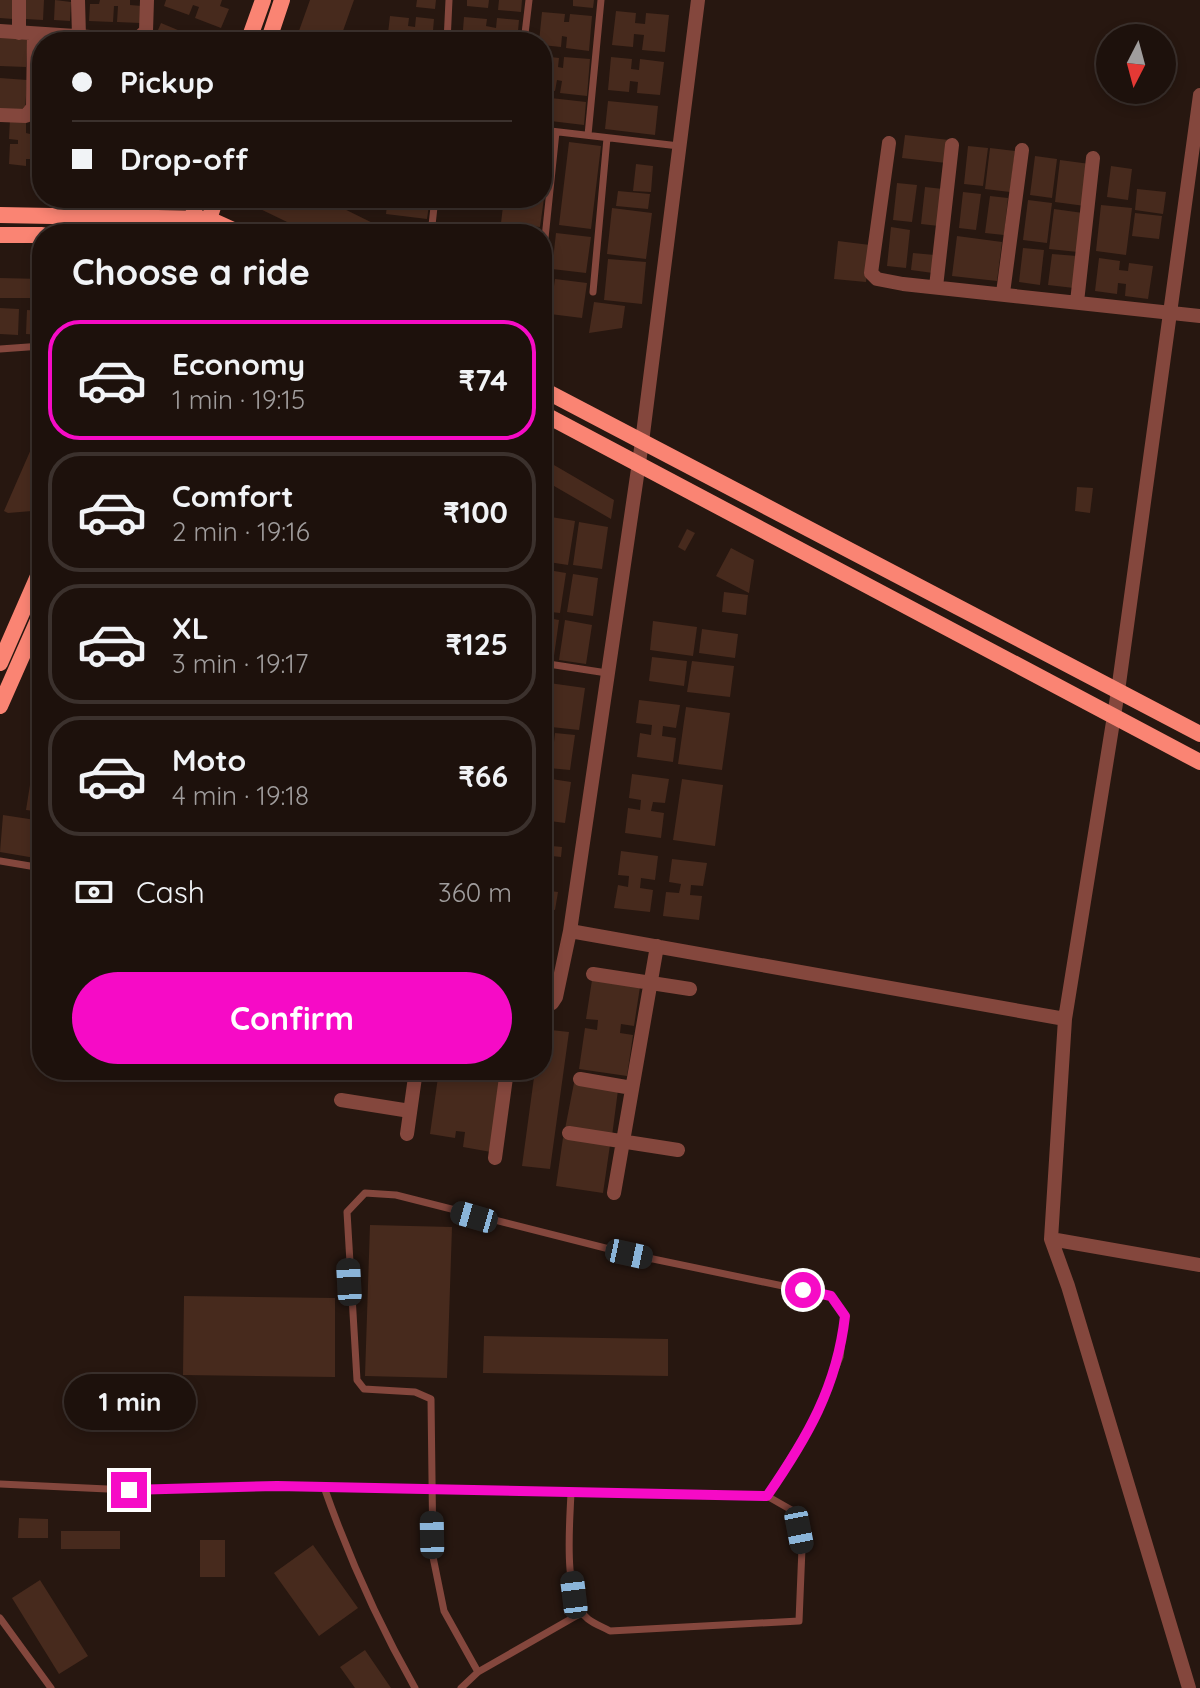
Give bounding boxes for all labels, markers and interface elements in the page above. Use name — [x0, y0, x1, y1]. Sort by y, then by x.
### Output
north arrow — [1096, 24, 1176, 104]
map controls — [1096, 24, 1176, 104]
text: Pickup — [120, 63, 214, 101]
text: Drop-off — [120, 140, 248, 178]
text: Choose a ride — [72, 249, 310, 294]
icon: car — [76, 344, 148, 416]
text: Economy — [172, 345, 305, 383]
text: ₹74 — [459, 361, 508, 399]
text: 1 min · 19:15 — [172, 383, 305, 416]
icon: car — [76, 476, 148, 548]
text: Comfort — [172, 477, 293, 515]
text: ₹100 — [443, 493, 508, 531]
text: 2 min · 19:16 — [172, 515, 310, 548]
icon: car — [76, 608, 148, 680]
text: XL — [172, 609, 209, 647]
text: ₹125 — [445, 625, 508, 663]
text: 3 min · 19:17 — [172, 647, 308, 680]
icon: car — [76, 740, 148, 812]
text: Moto — [172, 741, 246, 779]
text: ₹66 — [458, 757, 508, 795]
text: 4 min · 19:18 — [172, 779, 309, 812]
icon: cash — [72, 870, 116, 914]
text: Cash — [136, 873, 205, 911]
text: 360 m — [438, 876, 512, 909]
button: Confirm — [72, 972, 512, 1064]
car — [448, 1199, 500, 1235]
car — [603, 1237, 655, 1271]
car — [336, 1257, 362, 1307]
route start — [785, 1272, 821, 1308]
callout: 1 min — [63, 1374, 195, 1430]
text: 1 min — [99, 1385, 162, 1418]
route end — [111, 1472, 147, 1508]
car — [783, 1504, 815, 1556]
car — [420, 1511, 444, 1559]
car — [559, 1570, 589, 1620]

